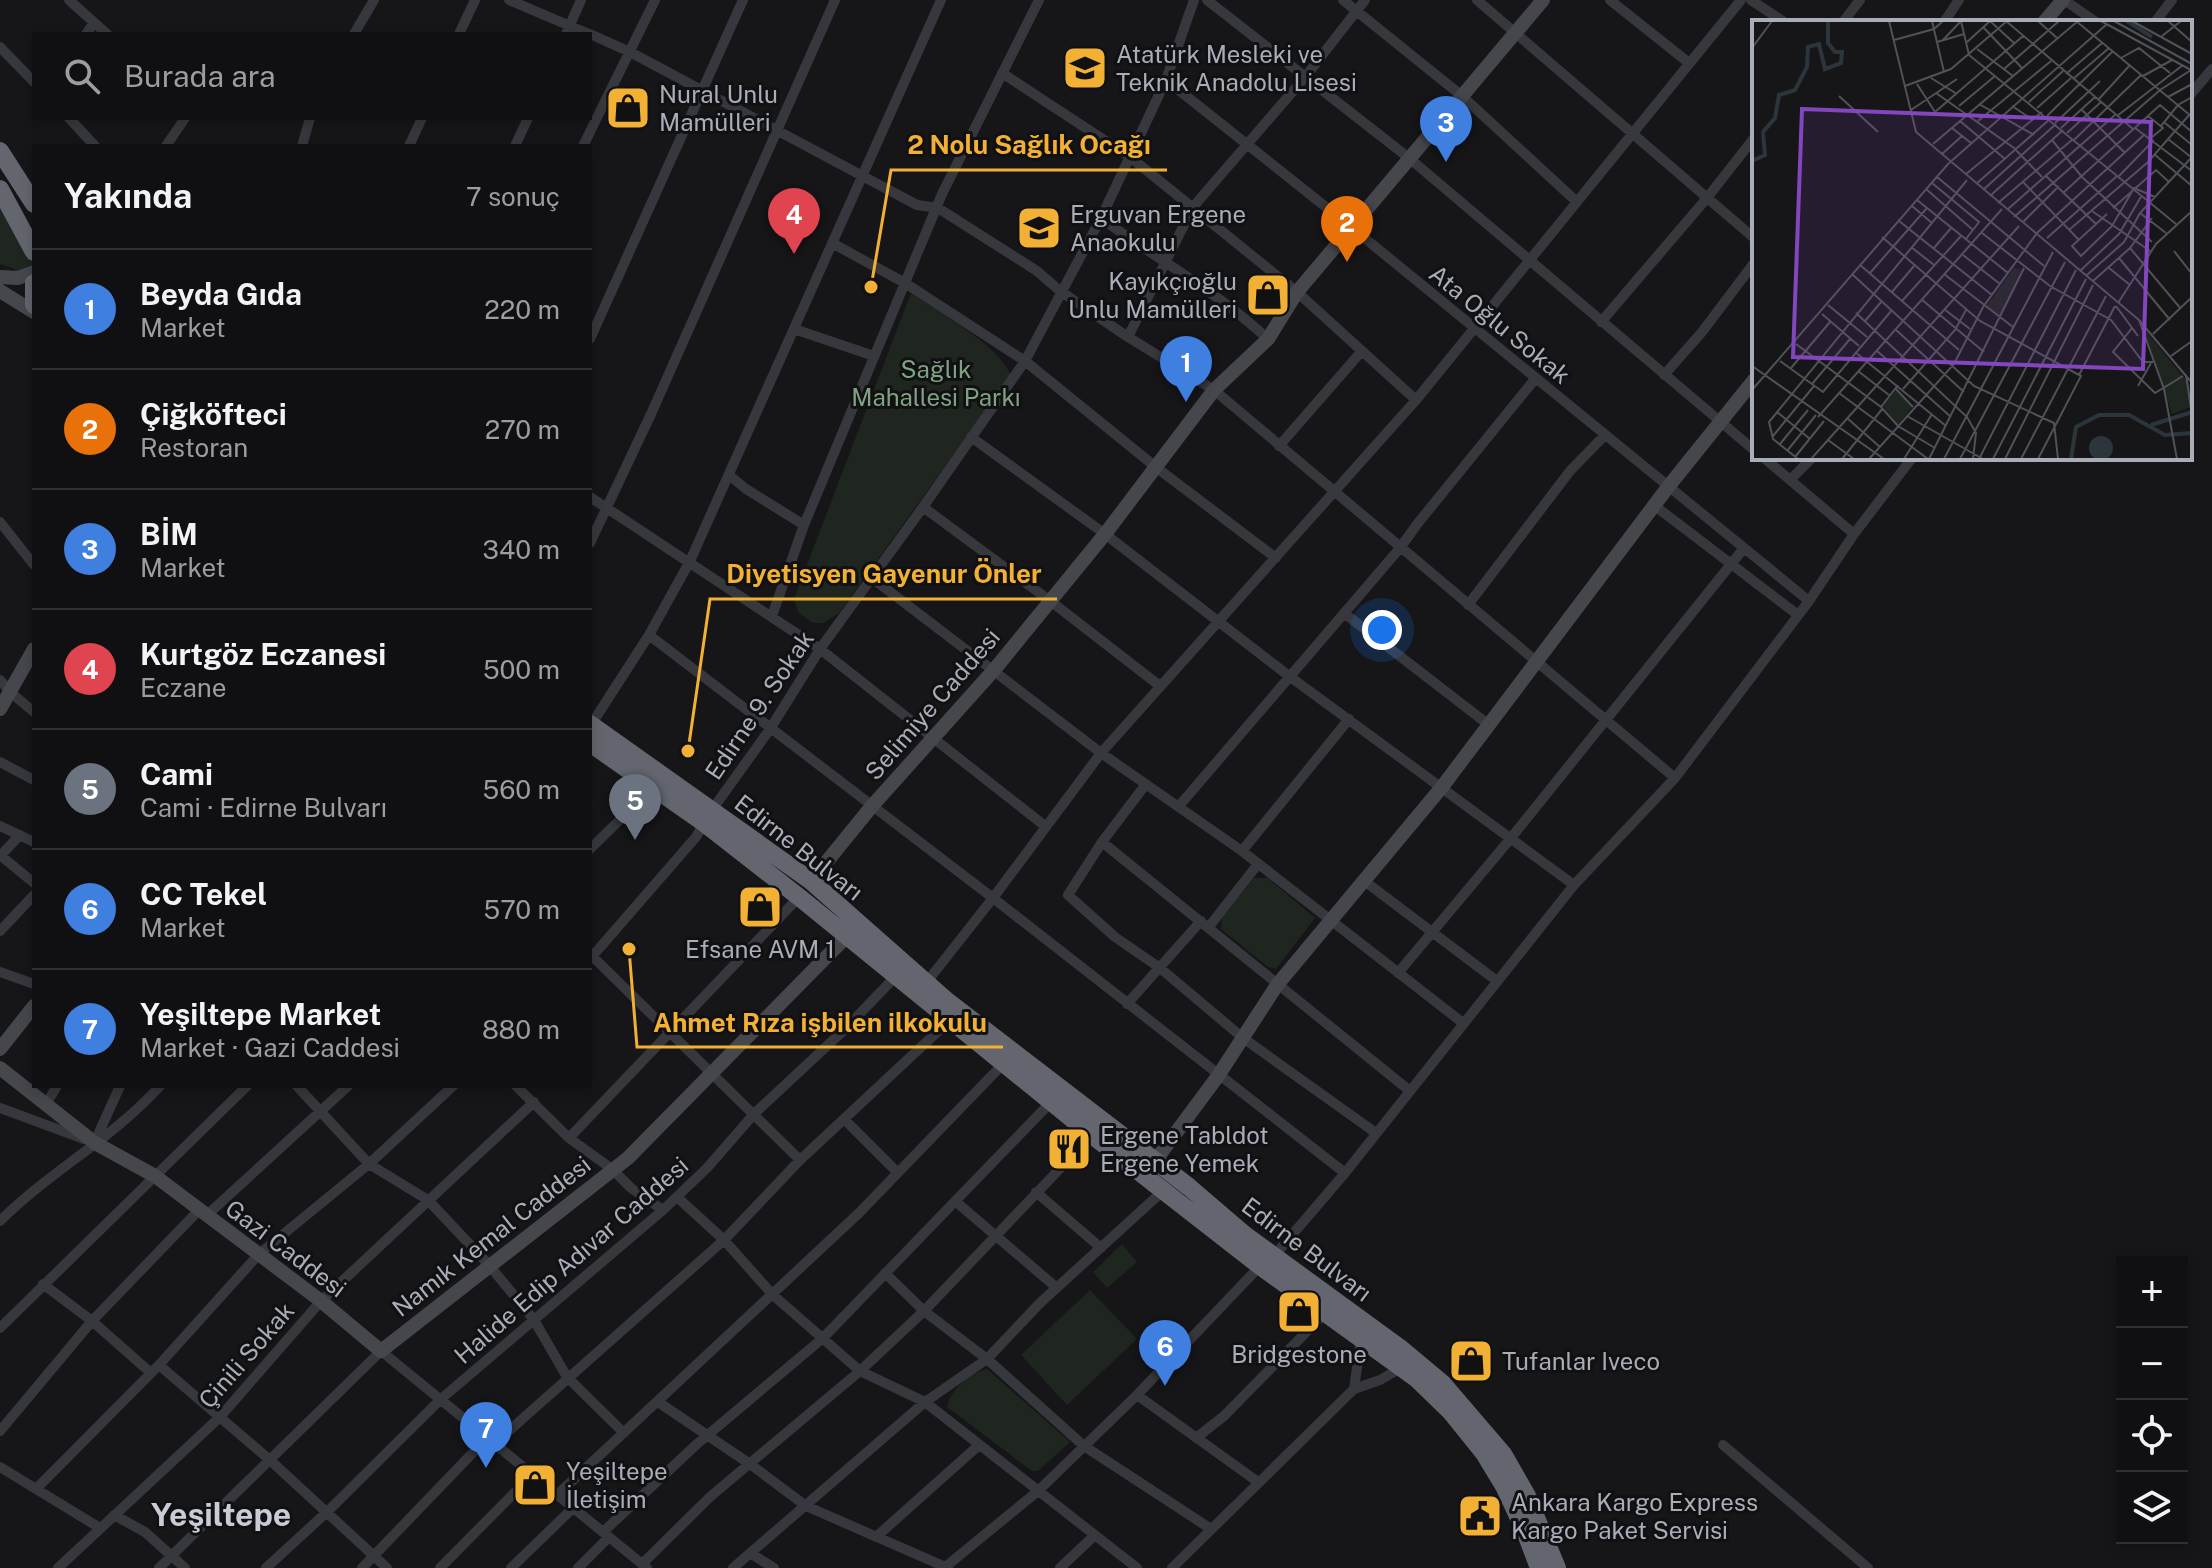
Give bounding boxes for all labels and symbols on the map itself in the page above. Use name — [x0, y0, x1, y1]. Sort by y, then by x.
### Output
inset map — [1752, 20, 2192, 460]
place label: Atatürk Mesleki ve Teknik Anadolu Lisesi — [1116, 40, 1357, 96]
school or university icon: Atatürk Mesleki ve Teknik Anadolu Lisesi — [1061, 44, 1109, 92]
place label: Nural Unlu Mamülleri — [659, 80, 778, 136]
shop icon: Nural Unlu Mamülleri — [604, 84, 652, 132]
pin: 3 — [1420, 96, 1472, 162]
callout: 2 Nolu Sağlık Ocağı — [891, 120, 1167, 170]
text: 2 Nolu Sağlık Ocağı — [907, 129, 1151, 160]
pin: 4 — [768, 188, 820, 254]
pin: 2 — [1321, 196, 1373, 262]
place label: Erguvan Ergene Anaokulu — [1070, 200, 1246, 256]
school or university icon: Erguvan Ergene Anaokulu — [1015, 204, 1063, 252]
street label: Ata Oğlu Sokak — [1424, 259, 1576, 389]
place label: Kayıkçıoğlu Unlu Mamülleri — [1068, 267, 1237, 323]
shop icon: Kayıkçıoğlu Unlu Mamülleri — [1244, 271, 1292, 319]
pin: 1 — [1160, 336, 1212, 402]
park label: Sağlık Mahallesi Parkı — [851, 355, 1021, 411]
callout: Diyetisyen Gayenur Önler — [710, 549, 1057, 599]
text: Diyetisyen Gayenur Önler — [726, 558, 1042, 589]
your location — [1362, 610, 1402, 650]
street label: Selimiye Caddesi — [859, 623, 1005, 785]
street label: Edirne 9. Sokak — [699, 625, 819, 785]
pin: 5 — [609, 774, 661, 840]
street label: Edirne Bulvarı — [729, 788, 869, 906]
shop icon: Efsane AVM 1 — [736, 883, 784, 931]
place label: Efsane AVM 1 — [685, 935, 835, 963]
callout: Ahmet Rıza işbilen ilkokulu — [637, 997, 1003, 1047]
text: Ahmet Rıza işbilen ilkokulu — [653, 1007, 987, 1038]
place label: Ergene Tabldot Ergene Yemek — [1100, 1121, 1269, 1177]
restaurant icon: Ergene Tabldot Ergene Yemek — [1045, 1125, 1093, 1173]
street label: Namık Kemal Caddesi — [386, 1150, 596, 1322]
street label: Halide Edip Adıvar Caddesi — [448, 1151, 694, 1369]
street label: Edirne Bulvarı — [1237, 1191, 1377, 1307]
street label: Gazi Caddesi — [220, 1194, 352, 1302]
shop icon: Bridgestone — [1275, 1288, 1323, 1336]
street label: Çinili Sokak — [193, 1297, 299, 1413]
pin: 6 — [1139, 1320, 1191, 1386]
shop icon: Tufanlar Iveco — [1447, 1337, 1495, 1385]
place label: Bridgestone — [1231, 1340, 1367, 1368]
place label: Tufanlar Iveco — [1502, 1347, 1660, 1375]
pin: 7 — [460, 1402, 512, 1468]
place label: Yeşiltepe İletişim — [566, 1457, 668, 1513]
shop icon: Yeşiltepe İletişim — [511, 1461, 559, 1509]
place label: Ankara Kargo Express Kargo Paket Servisi — [1511, 1488, 1758, 1544]
public building icon: Ankara Kargo Express Kargo Paket Servisi — [1456, 1492, 1504, 1540]
district label: Yeşiltepe — [151, 1496, 291, 1533]

